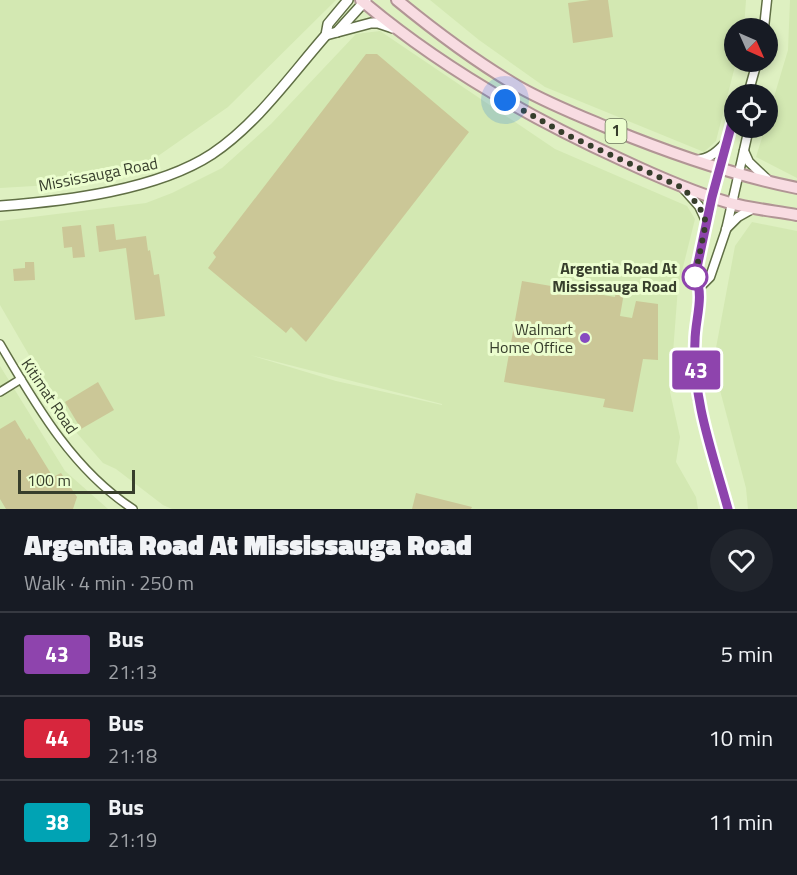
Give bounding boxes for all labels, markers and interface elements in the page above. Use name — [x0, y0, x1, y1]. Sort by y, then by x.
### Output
north arrow — [724, 18, 778, 72]
map controls — [724, 18, 778, 138]
button: locate — [724, 84, 778, 138]
your location — [490, 85, 520, 115]
road number: 1 — [606, 119, 626, 143]
street label: Mississauga Road — [36, 151, 160, 197]
place label: Argentia Road At Mississauga Road — [552, 256, 677, 298]
marker: Argentia Road At Mississauga Road — [682, 264, 708, 290]
place label: Walmart Home Office — [489, 317, 573, 359]
marker: Walmart Home Office — [578, 331, 592, 345]
line badge: 43 — [669, 350, 723, 389]
street label: Kitimat Road — [16, 353, 84, 439]
text: 43 — [684, 354, 708, 386]
scale bar — [18, 467, 135, 495]
text: 100 m — [27, 468, 71, 492]
text: Argentia Road At Mississauga Road — [24, 523, 472, 566]
button: heart — [710, 529, 773, 592]
text: Walk · 4 min · 250 m — [24, 567, 194, 598]
text: Bus — [108, 622, 144, 656]
text: 5 min — [721, 637, 773, 671]
text: 43 — [45, 638, 69, 670]
text: 21:13 — [108, 656, 157, 687]
text: Bus — [108, 706, 144, 740]
text: 10 min — [708, 721, 773, 755]
text: 44 — [45, 722, 69, 754]
text: 21:18 — [108, 740, 157, 771]
text: Bus — [108, 790, 144, 824]
text: 11 min — [708, 805, 773, 839]
text: 38 — [45, 806, 69, 838]
text: 21:19 — [108, 824, 157, 855]

